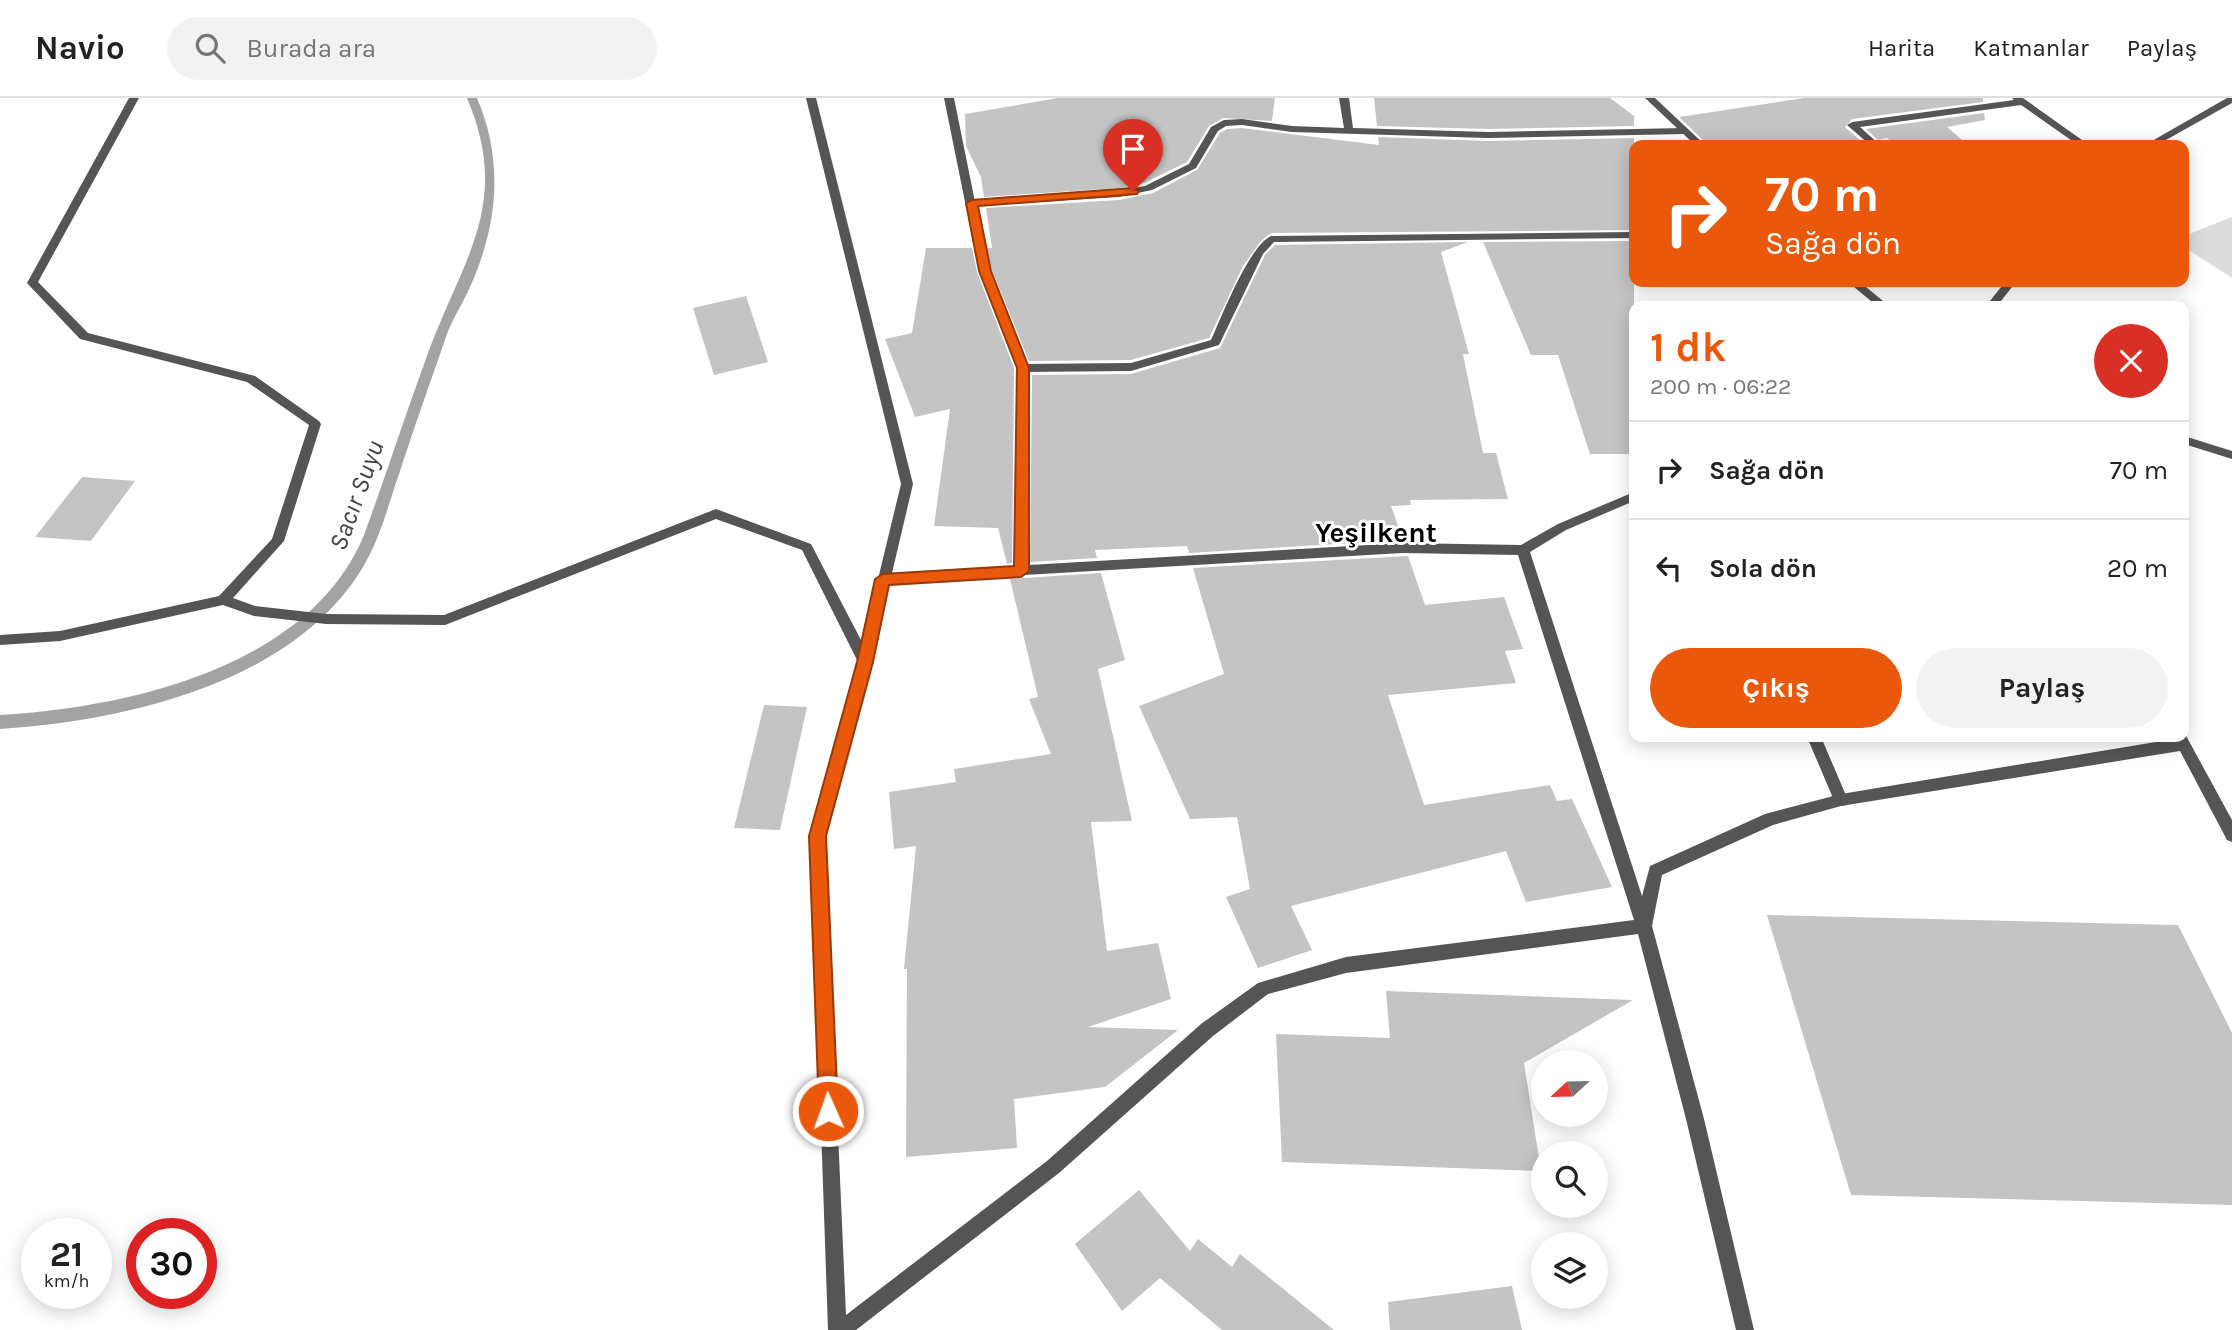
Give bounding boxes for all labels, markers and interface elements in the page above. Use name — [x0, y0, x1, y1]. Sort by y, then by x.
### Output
search box — [167, 17, 657, 80]
text: Navio — [35, 29, 125, 67]
icon: search — [191, 29, 229, 67]
text: Burada ara — [247, 33, 376, 64]
text: Harita — [1868, 34, 1935, 62]
text: Katmanlar — [1973, 34, 2089, 62]
text: Paylaş — [2127, 34, 2197, 62]
pin — [1103, 119, 1163, 191]
icon: arrive — [1114, 130, 1152, 168]
text: 70 m — [1765, 166, 1879, 223]
icon: right — [1650, 168, 1741, 259]
text: Sağa dön — [1765, 225, 1901, 262]
text: 1 dk — [1650, 322, 1726, 372]
button: close — [2094, 324, 2168, 398]
text: 200 m · 06:22 — [1650, 373, 1791, 400]
water label: Sacır Suyu — [322, 436, 391, 554]
icon: right — [1650, 451, 1688, 489]
text: Sağa dön — [1709, 455, 1825, 486]
text: 70 m — [2110, 455, 2168, 486]
district label: Yeşilkent — [1315, 516, 1437, 549]
icon: left — [1650, 549, 1688, 587]
text: Sola dön — [1709, 553, 1817, 584]
text: 20 m — [2107, 553, 2168, 584]
button: Çıkış — [1650, 648, 1902, 728]
button: Paylaş — [1916, 648, 2168, 728]
north arrow — [1531, 1050, 1608, 1127]
map controls — [1531, 1050, 1608, 1309]
position arrow — [791, 1074, 865, 1148]
button: search — [1531, 1141, 1608, 1218]
speed limit sign: 30 — [126, 1218, 217, 1309]
button: layers — [1531, 1232, 1608, 1309]
text: 21 — [50, 1234, 83, 1275]
text: km/h — [44, 1270, 89, 1292]

